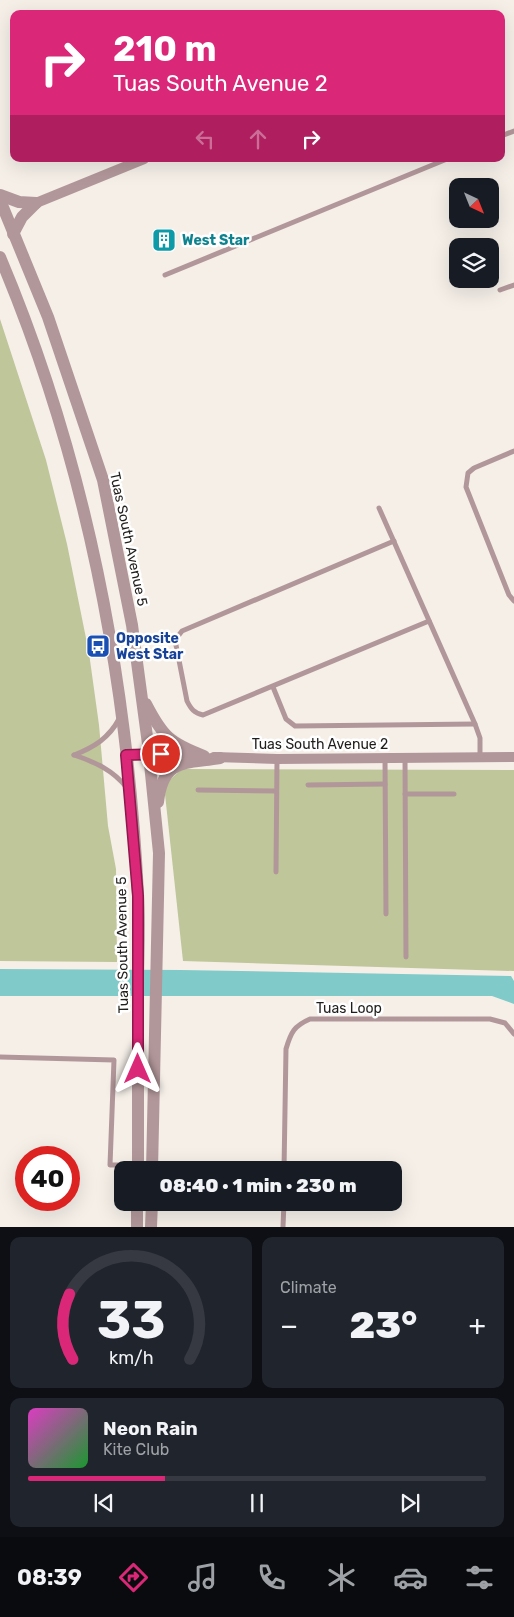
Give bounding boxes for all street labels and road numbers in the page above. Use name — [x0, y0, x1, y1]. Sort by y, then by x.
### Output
street label: Tuas South Avenue 5 — [106, 470, 151, 608]
street label: Tuas South Avenue 2 — [252, 736, 388, 753]
street label: Tuas South Avenue 5 — [113, 876, 132, 1013]
street label: Tuas Loop — [316, 1000, 382, 1017]

